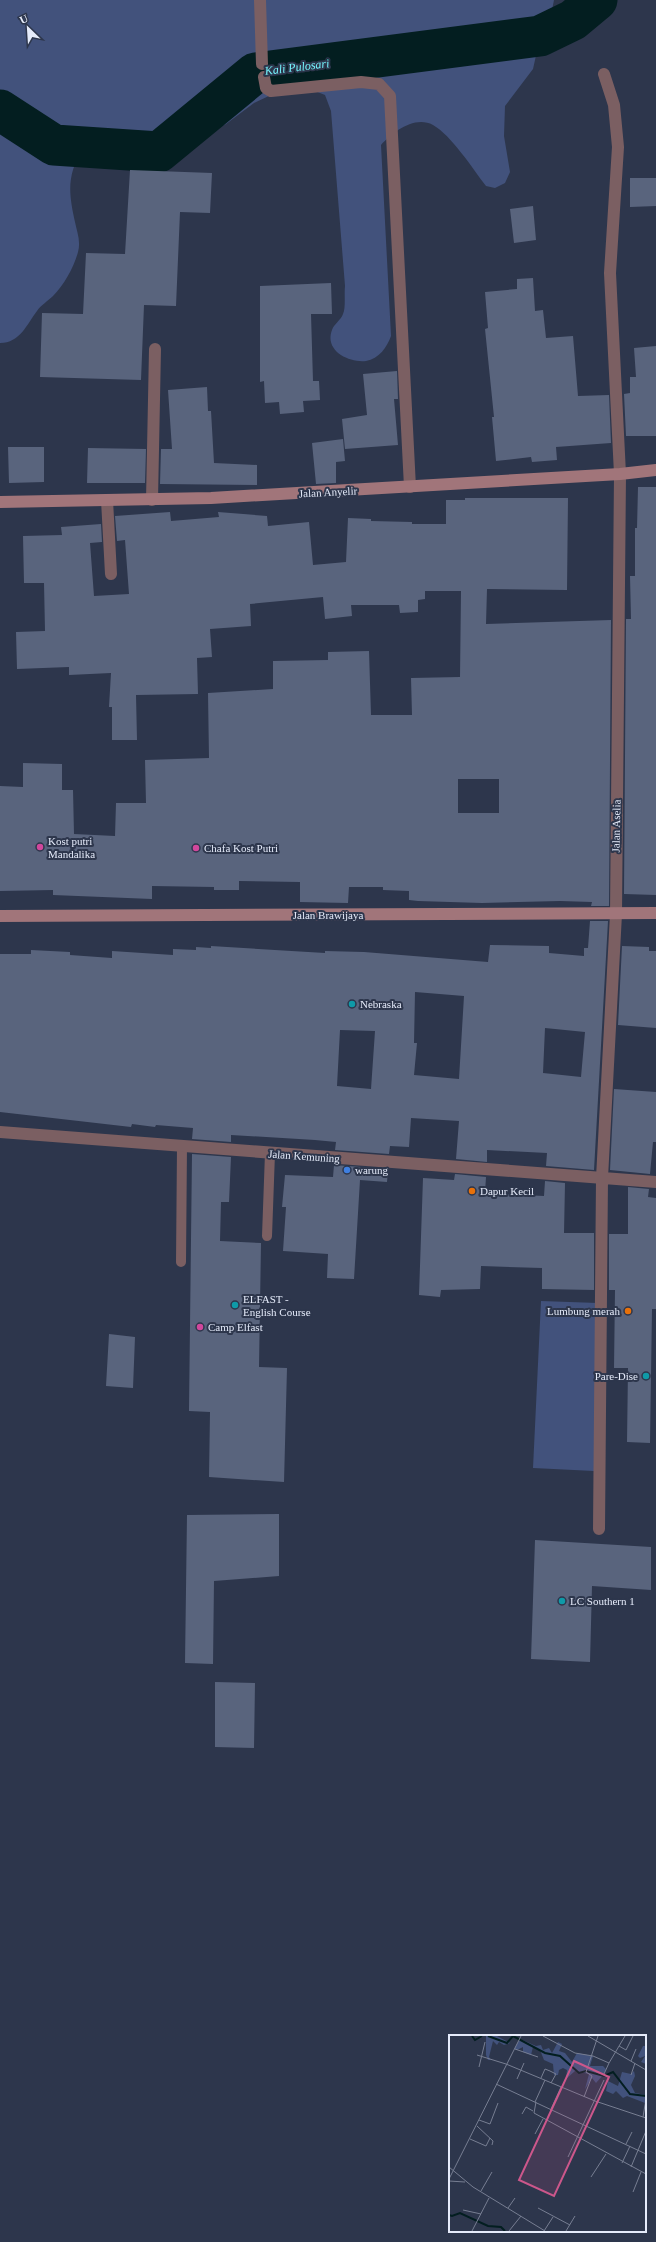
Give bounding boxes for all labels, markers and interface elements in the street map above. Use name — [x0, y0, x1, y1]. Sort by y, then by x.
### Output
north arrow — [8, 8, 48, 48]
text: U — [18, 12, 30, 26]
water label: Kali Pulosari — [263, 56, 330, 78]
street label: Jalan Anyelir — [299, 484, 358, 500]
street label: Jalan Aselia — [610, 799, 622, 853]
place label: Kost putri Mandalika — [48, 835, 95, 860]
marker: Kost putri Mandalika — [35, 842, 45, 852]
place label: Chafa Kost Putri — [204, 842, 278, 854]
marker: Chafa Kost Putri — [191, 843, 201, 853]
street label: Jalan Brawijaya — [293, 909, 363, 921]
place label: Nebraska — [360, 998, 402, 1010]
marker: Nebraska — [347, 999, 357, 1009]
street label: Jalan Kemuning — [268, 1148, 341, 1165]
place label: warung — [355, 1164, 388, 1176]
marker: warung — [342, 1165, 352, 1175]
place label: Dapur Kecil — [480, 1185, 534, 1197]
marker: Dapur Kecil — [467, 1186, 477, 1196]
place label: ELFAST - English Course — [243, 1293, 311, 1318]
marker: ELFAST - English Course — [230, 1300, 240, 1310]
place label: Lumbung merah — [547, 1305, 620, 1317]
marker: Lumbung merah — [623, 1306, 633, 1316]
place label: Camp Elfast — [208, 1321, 263, 1333]
marker: Camp Elfast — [195, 1322, 205, 1332]
place label: Pare-Dise — [595, 1370, 638, 1382]
marker: Pare-Dise — [641, 1371, 651, 1381]
place label: LC Southern 1 — [570, 1595, 635, 1607]
marker: LC Southern 1 — [557, 1596, 567, 1606]
inset map — [449, 2035, 646, 2232]

